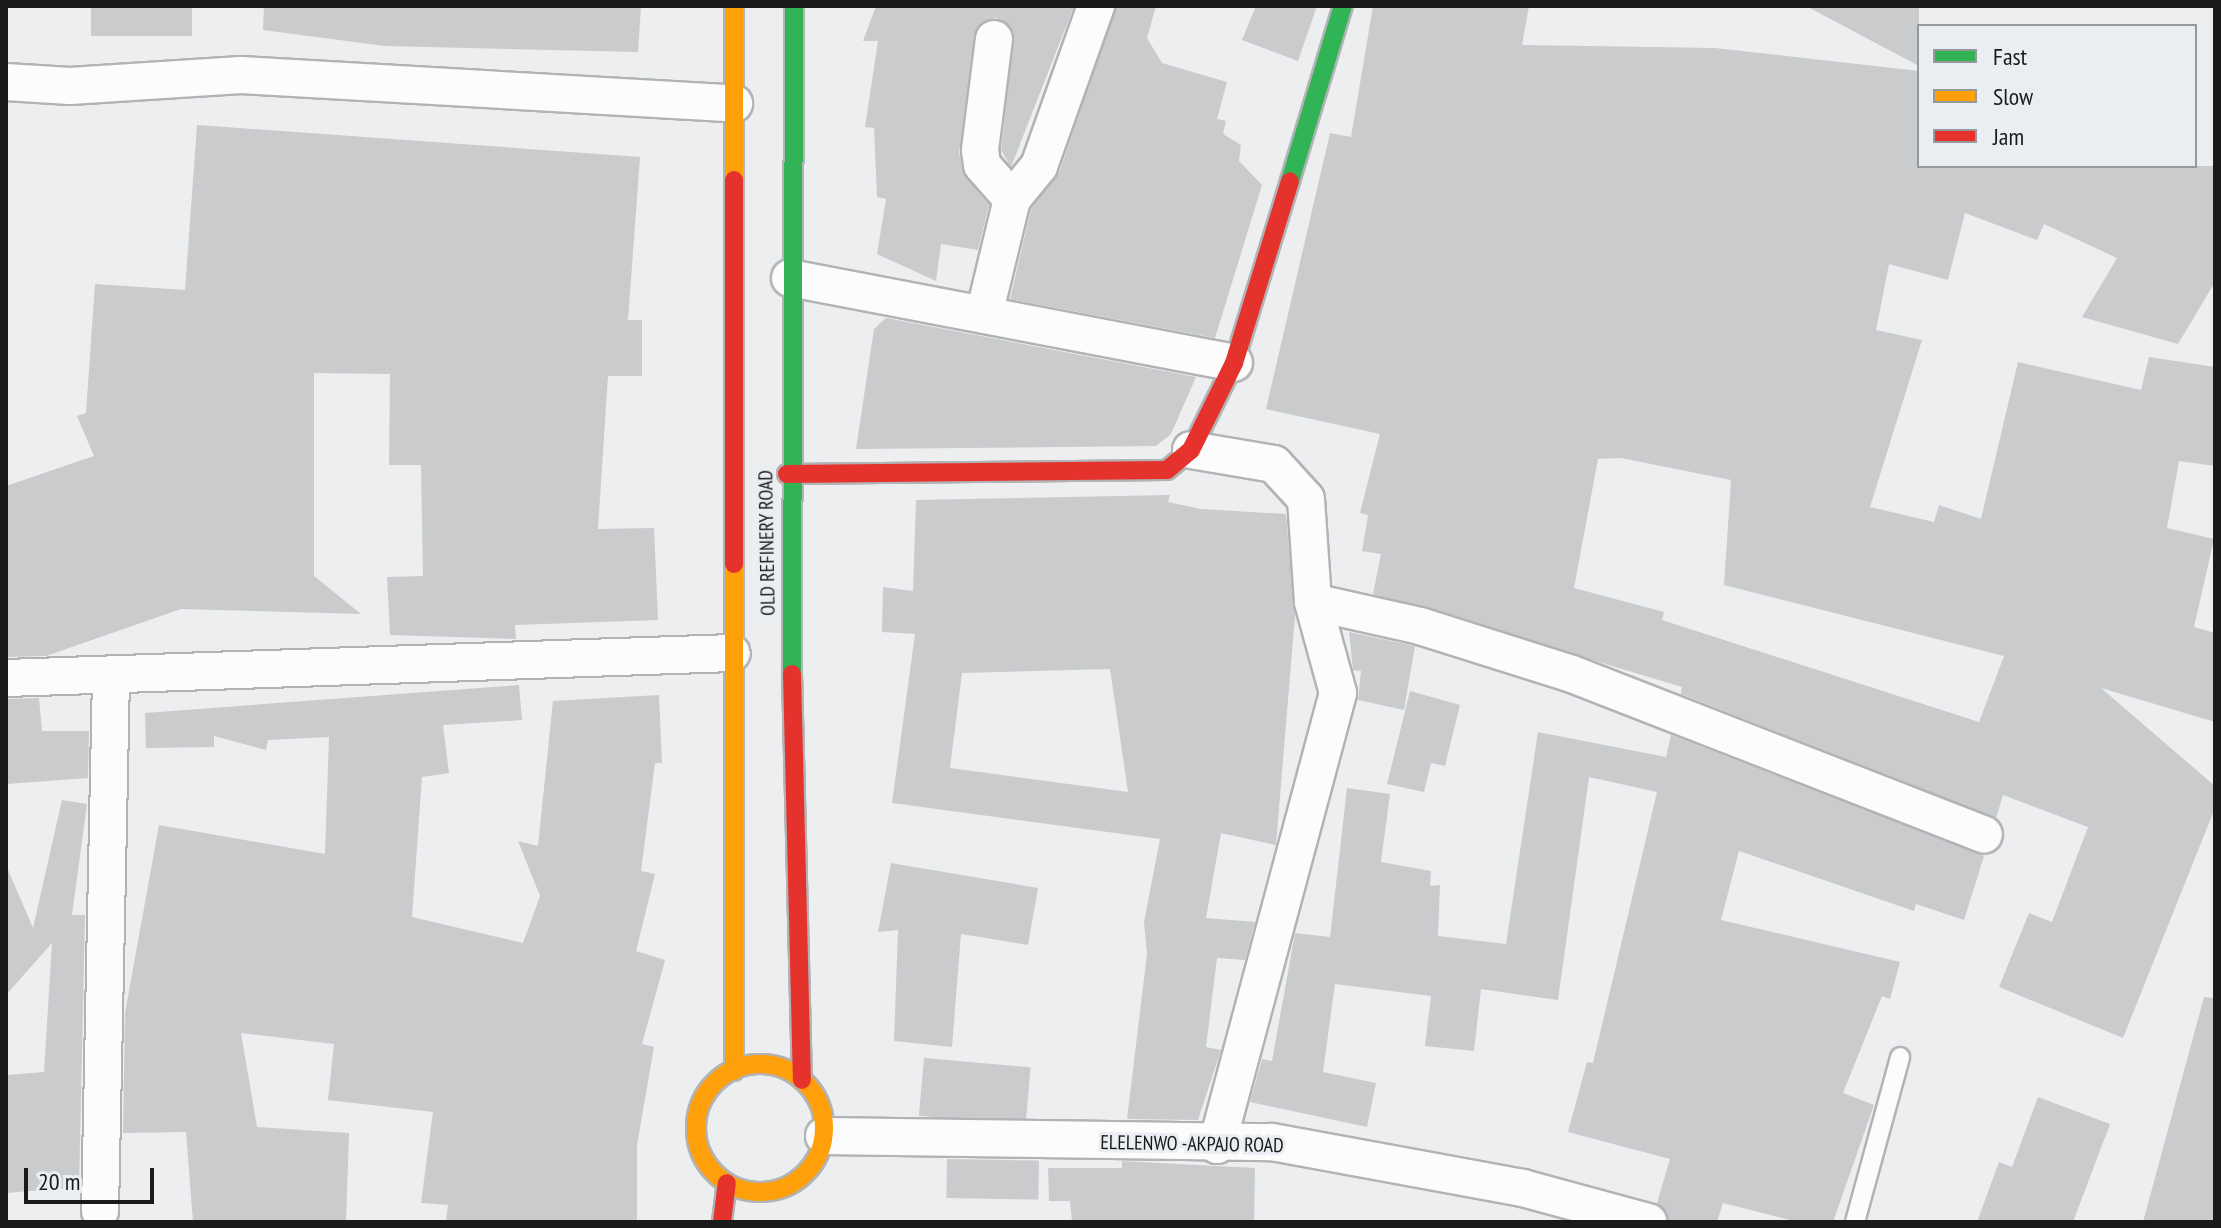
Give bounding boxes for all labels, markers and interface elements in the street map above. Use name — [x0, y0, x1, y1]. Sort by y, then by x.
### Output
legend — [1917, 24, 2197, 168]
text: Fast — [1993, 41, 2027, 72]
text: Slow — [1993, 81, 2033, 112]
text: Jam — [1993, 121, 2024, 152]
street label: OLD REFINERY ROAD — [754, 470, 780, 616]
street label: ELELENWO -AKPAJO ROAD — [1100, 1130, 1284, 1158]
scale bar — [28, 1152, 158, 1202]
text: 20 m — [38, 1166, 80, 1197]

